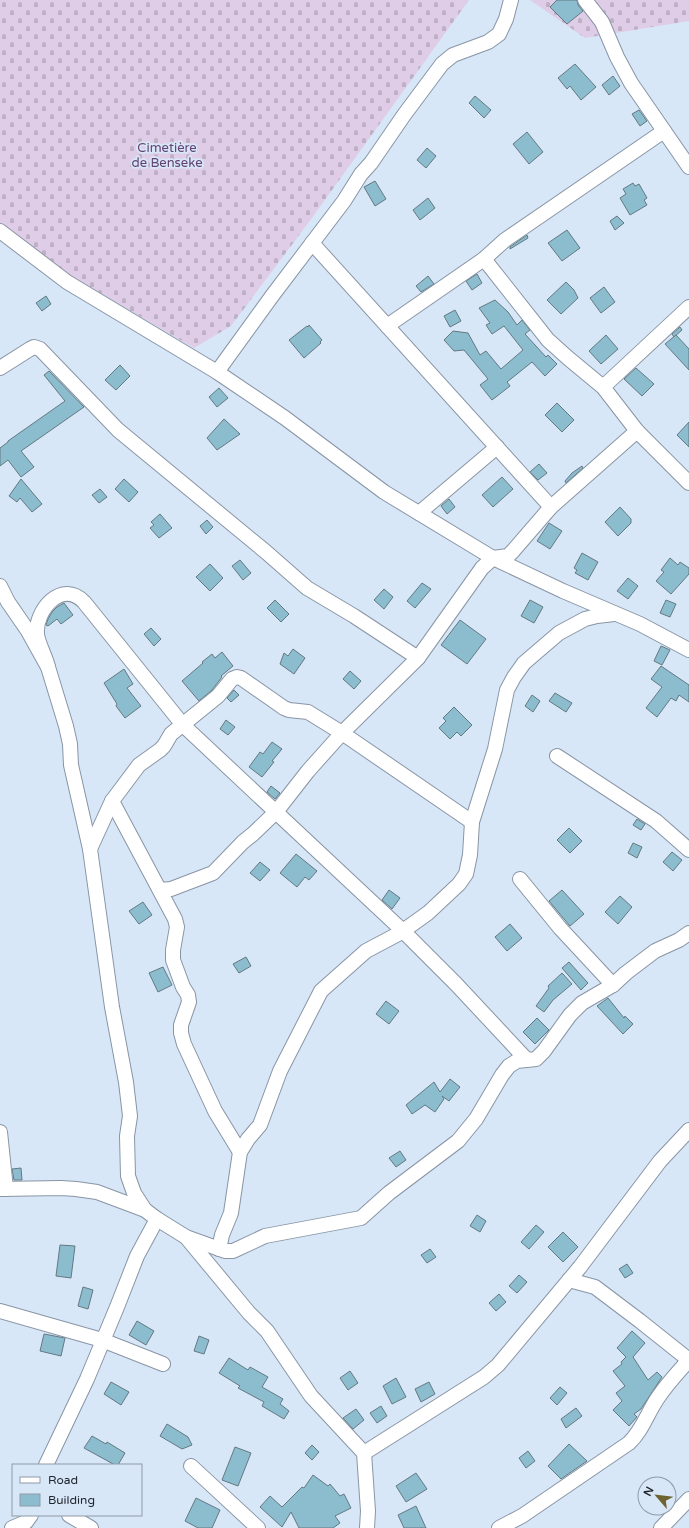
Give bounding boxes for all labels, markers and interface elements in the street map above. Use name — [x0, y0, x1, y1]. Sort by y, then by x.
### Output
park label: Cimetière de Benseke — [131, 140, 203, 171]
legend — [12, 1464, 142, 1516]
text: Road — [48, 1473, 78, 1487]
north arrow — [637, 1476, 677, 1516]
text: N — [641, 1485, 656, 1498]
text: Building — [48, 1493, 95, 1507]

